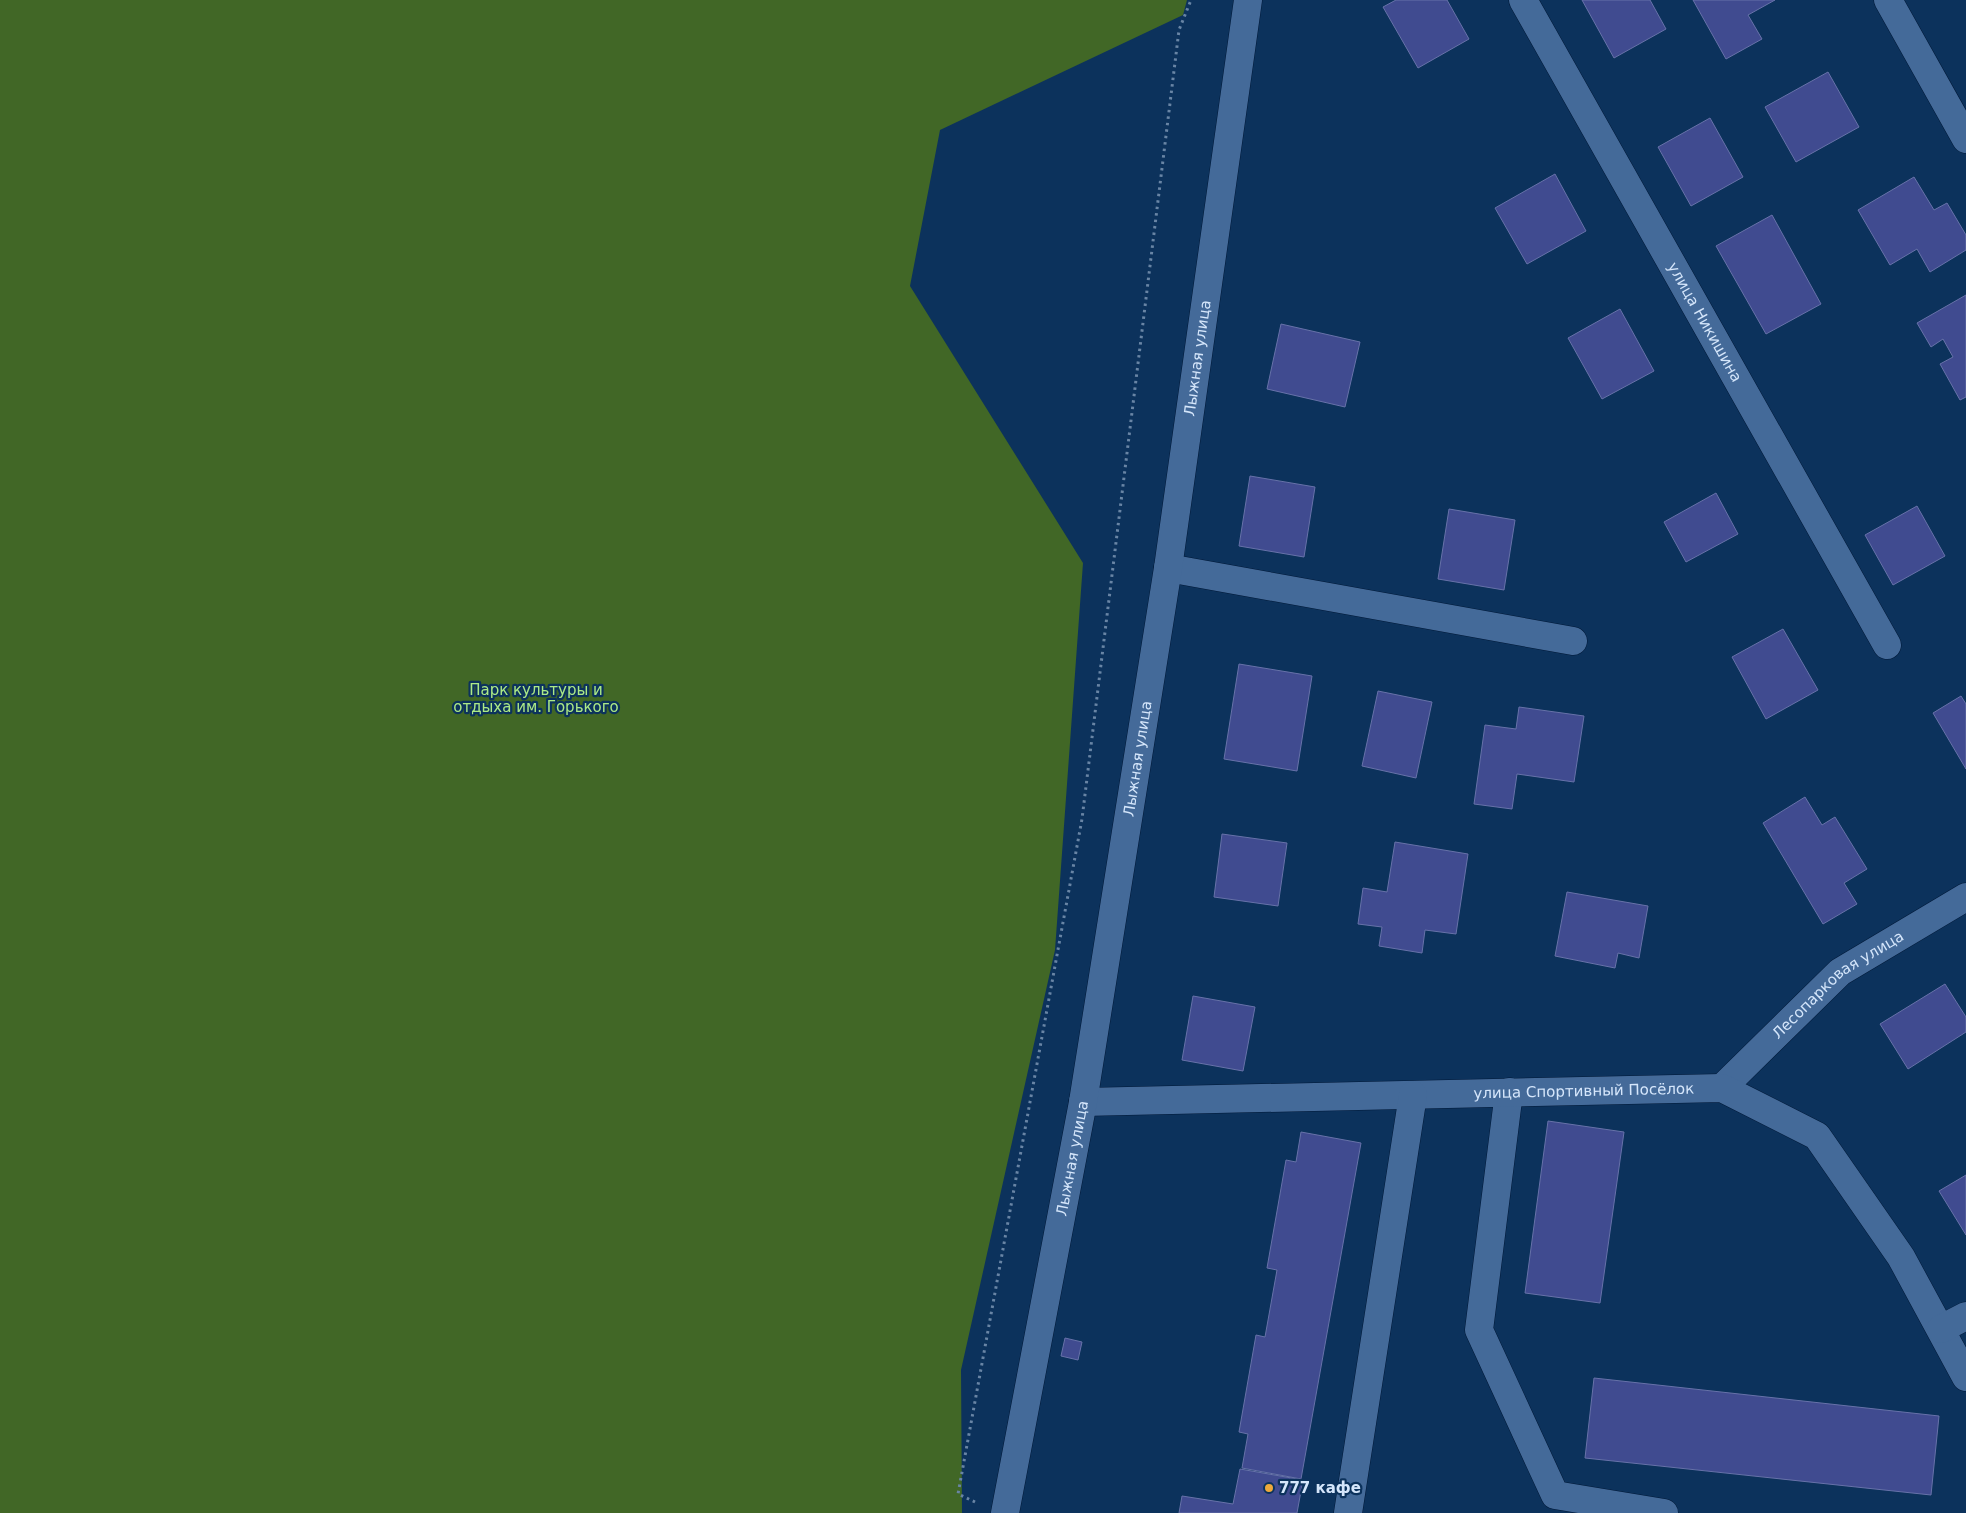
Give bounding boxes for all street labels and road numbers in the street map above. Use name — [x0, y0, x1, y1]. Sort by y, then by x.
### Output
street label: улица Никишина — [1664, 259, 1746, 385]
street label: Лыжная улица — [1180, 299, 1215, 417]
street label: Лыжная улица — [1120, 699, 1156, 818]
street label: Лесопарковая улица — [1768, 927, 1907, 1043]
street label: улица Спортивный Посёлок — [1473, 1080, 1694, 1102]
street label: Лыжная улица — [1053, 1099, 1092, 1218]

